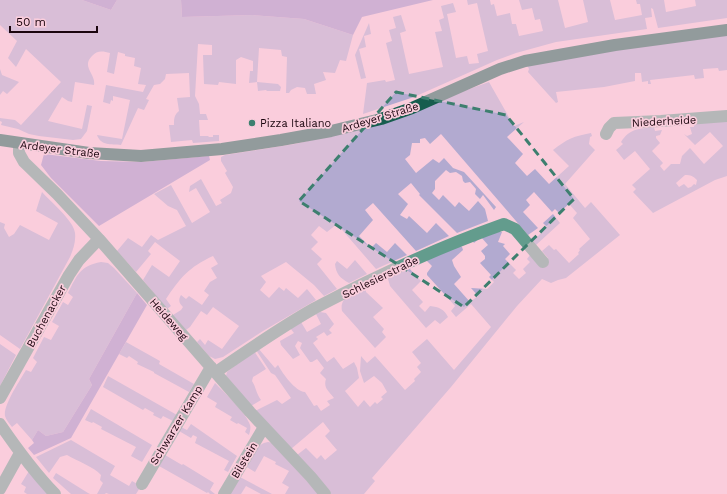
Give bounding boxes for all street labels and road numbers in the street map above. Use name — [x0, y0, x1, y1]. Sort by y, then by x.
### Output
street label: Ardeyer Straße — [340, 100, 420, 135]
street label: Niederheide — [632, 113, 697, 130]
street label: Ardeyer Straße — [19, 138, 100, 161]
street label: Schlesierstraße — [340, 253, 420, 302]
street label: Buchenacker — [24, 282, 69, 350]
street label: Heideweg — [147, 296, 191, 343]
street label: Schwarzer Kamp — [148, 383, 205, 467]
street label: Bilstein — [229, 440, 260, 481]

